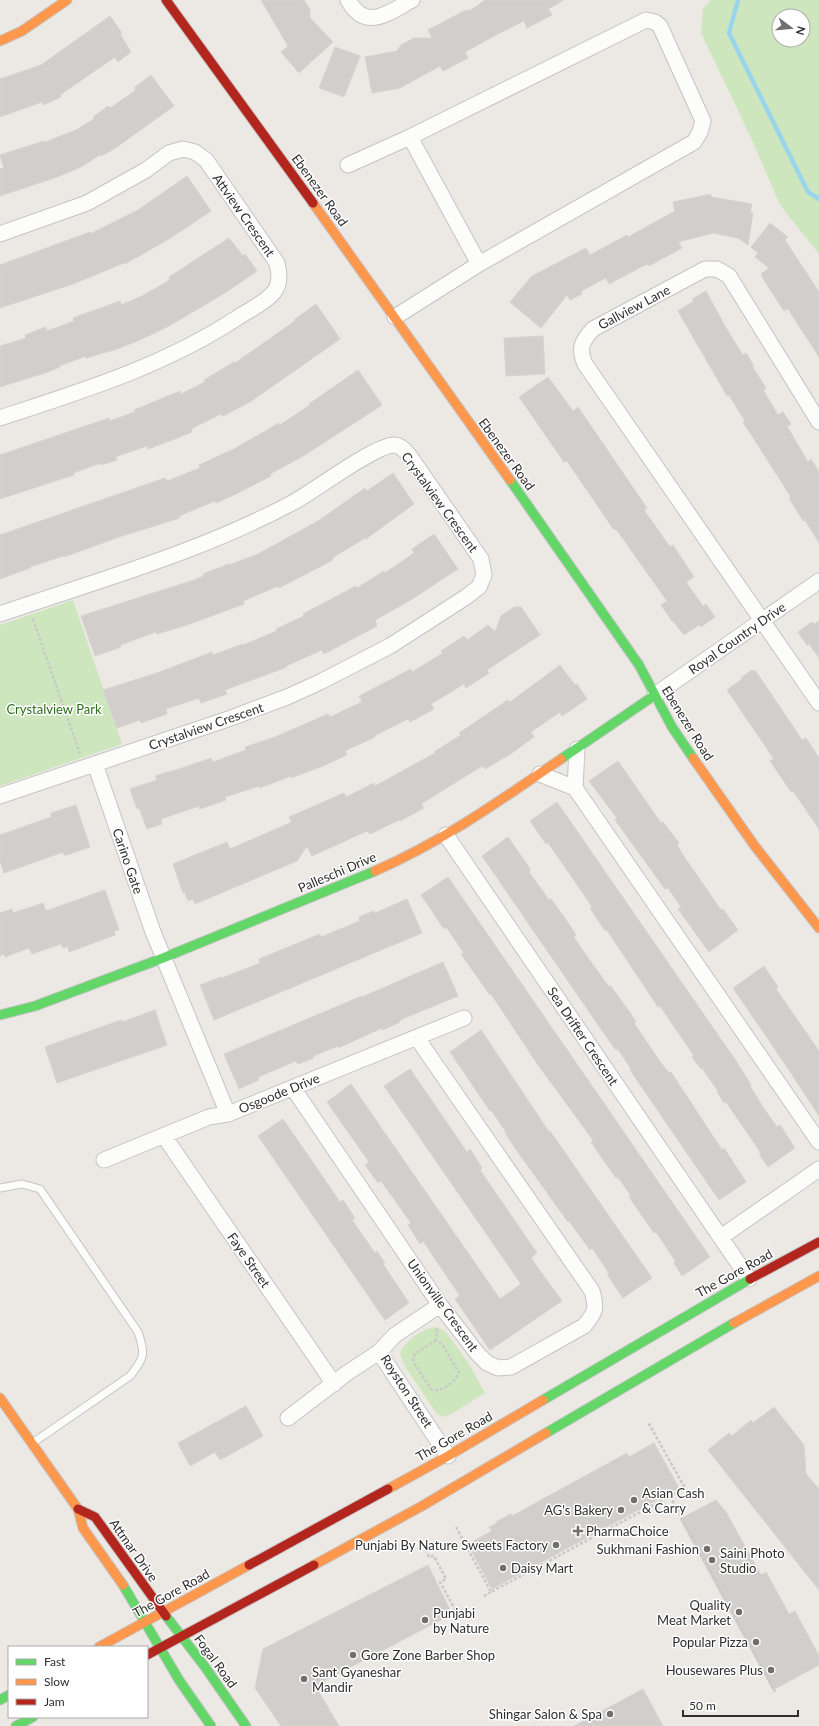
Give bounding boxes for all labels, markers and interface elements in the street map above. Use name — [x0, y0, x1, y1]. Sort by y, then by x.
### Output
north arrow — [771, 8, 811, 48]
text: N — [794, 25, 809, 37]
street label: Ebenezer Road — [289, 151, 351, 229]
street label: Attview Crescent — [209, 170, 279, 260]
street label: Gallview Lane — [595, 281, 673, 333]
street label: Ebenezer Road — [476, 415, 538, 493]
street label: Crystalview Crescent — [398, 449, 482, 556]
street label: Royal Country Drive — [685, 598, 789, 677]
street label: Ebenezer Road — [659, 683, 717, 763]
street label: Crystalview Crescent — [147, 699, 266, 753]
park label: Crystalview Park — [6, 701, 102, 717]
street label: Carino Gate — [109, 826, 147, 896]
street label: Palleschi Drive — [295, 848, 379, 896]
street label: Sea Drifter Crescent — [544, 984, 622, 1088]
street label: Osgoode Drive — [236, 1069, 322, 1116]
street label: Faye Street — [224, 1229, 274, 1291]
street label: The Gore Road — [693, 1245, 775, 1301]
street label: Unionville Crescent — [404, 1255, 482, 1355]
street label: Royston Street — [377, 1351, 437, 1431]
street label: The Gore Road — [413, 1408, 495, 1464]
place label: Asian Cash & Carry — [642, 1485, 705, 1516]
marker: Asian Cash & Carry — [629, 1495, 639, 1505]
place label: AG's Bakery — [544, 1502, 613, 1518]
marker: AG's Bakery — [616, 1505, 626, 1515]
street label: Attmar Drive — [106, 1515, 162, 1585]
place label: PharmaChoice — [586, 1523, 669, 1539]
marker: PharmaChoice — [573, 1526, 583, 1536]
place label: Punjabi By Nature Sweets Factory — [355, 1537, 548, 1553]
marker: Punjabi By Nature Sweets Factory — [551, 1540, 561, 1550]
place label: Sukhmani Fashion — [597, 1541, 699, 1557]
marker: Sukhmani Fashion — [702, 1544, 712, 1554]
place label: Saini Photo Studio — [720, 1545, 785, 1576]
marker: Saini Photo Studio — [707, 1555, 717, 1565]
place label: Daisy Mart — [511, 1560, 574, 1576]
marker: Daisy Mart — [498, 1563, 508, 1573]
street label: The Gore Road — [130, 1565, 212, 1621]
place label: Quality Meat Market — [657, 1597, 731, 1628]
place label: Punjabi by Nature — [433, 1605, 489, 1636]
marker: Quality Meat Market — [734, 1607, 744, 1617]
marker: Punjabi by Nature — [420, 1615, 430, 1625]
street label: Fogal Road — [191, 1631, 241, 1691]
place label: Popular Pizza — [672, 1634, 748, 1650]
marker: Popular Pizza — [751, 1637, 761, 1647]
legend — [8, 1646, 148, 1718]
place label: Gore Zone Barber Shop — [361, 1647, 495, 1663]
marker: Gore Zone Barber Shop — [348, 1650, 358, 1660]
text: Fast — [44, 1654, 66, 1669]
place label: Housewares Plus — [666, 1662, 763, 1678]
place label: Sant Gyaneshar Mandir — [312, 1664, 401, 1695]
marker: Housewares Plus — [766, 1665, 776, 1675]
text: Slow — [44, 1674, 70, 1689]
marker: Sant Gyaneshar Mandir — [299, 1674, 309, 1684]
scale bar — [683, 1692, 798, 1718]
text: Jam — [44, 1694, 65, 1709]
text: 50 m — [689, 1698, 716, 1713]
place label: Shingar Salon & Spa — [489, 1706, 602, 1722]
marker: Shingar Salon & Spa — [605, 1709, 615, 1719]

